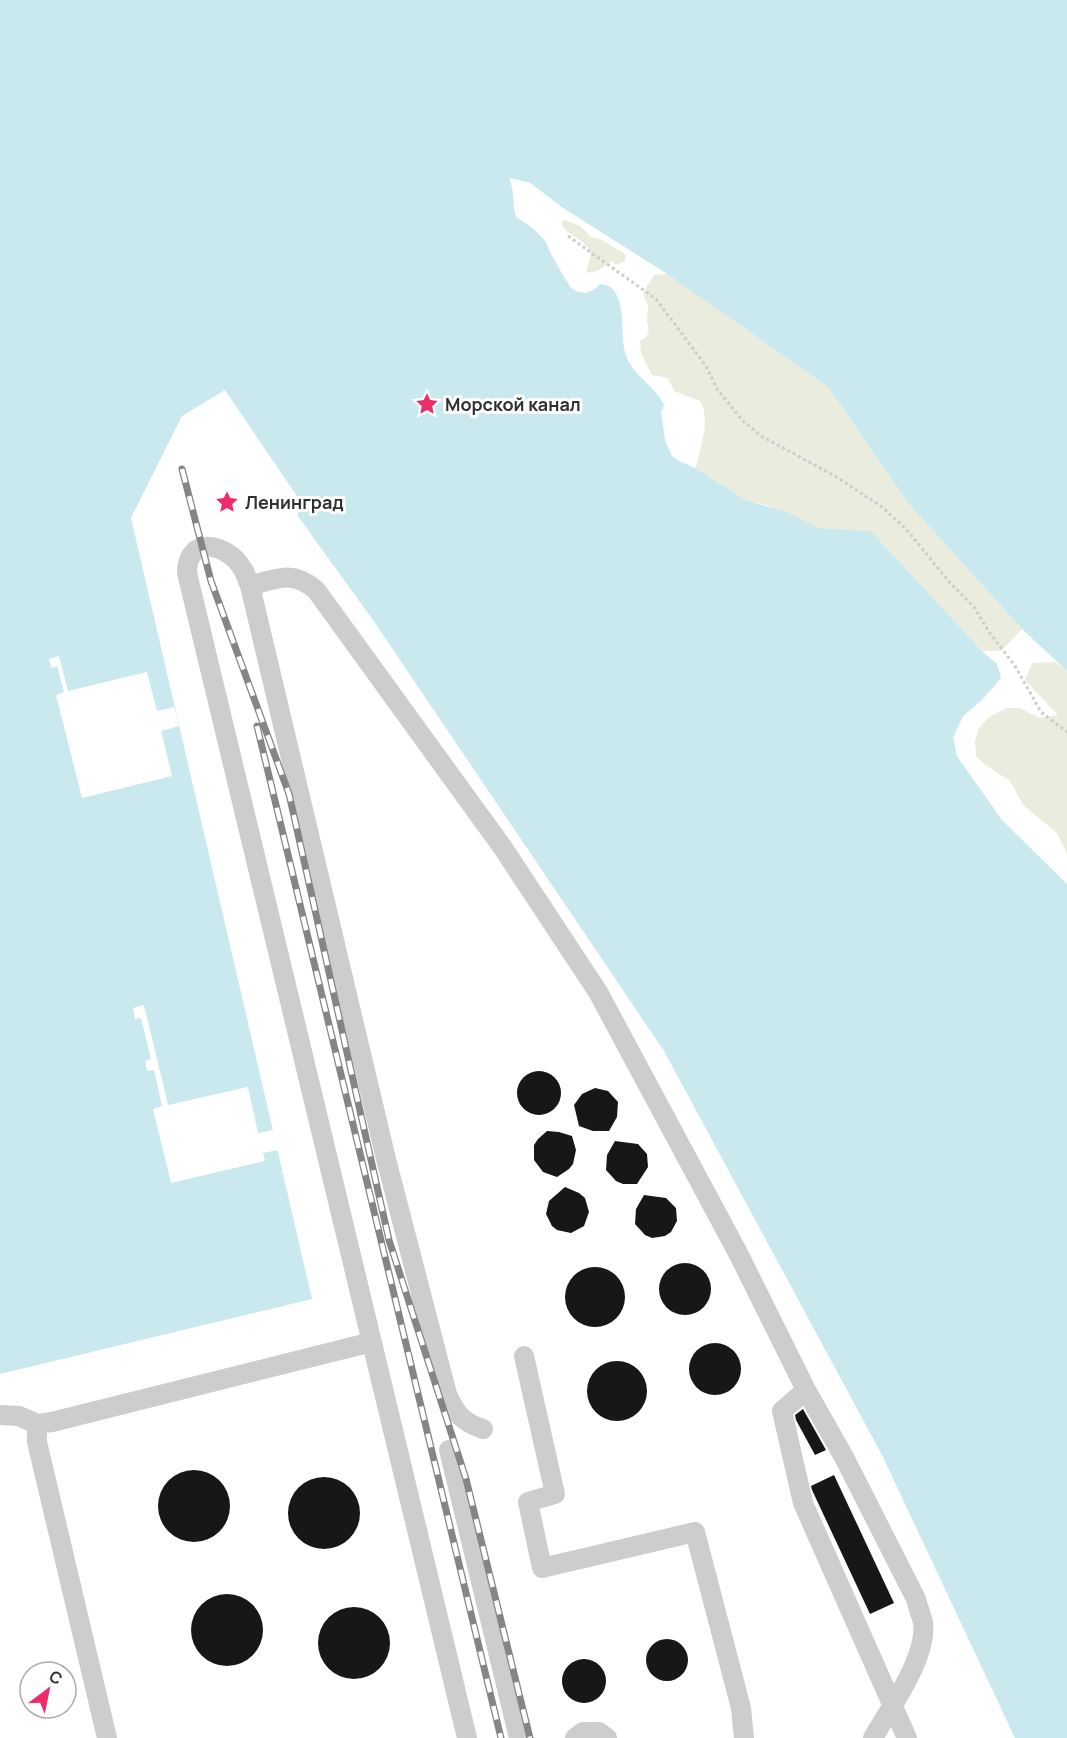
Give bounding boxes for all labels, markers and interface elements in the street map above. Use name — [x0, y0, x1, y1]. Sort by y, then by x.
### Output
place icon: Морской канал — [414, 391, 440, 417]
place label: Морской канал — [445, 392, 581, 416]
place icon: Ленинград — [214, 489, 240, 515]
place label: Ленинград — [245, 490, 344, 514]
north arrow — [18, 1660, 78, 1720]
text: С — [45, 1665, 67, 1690]

